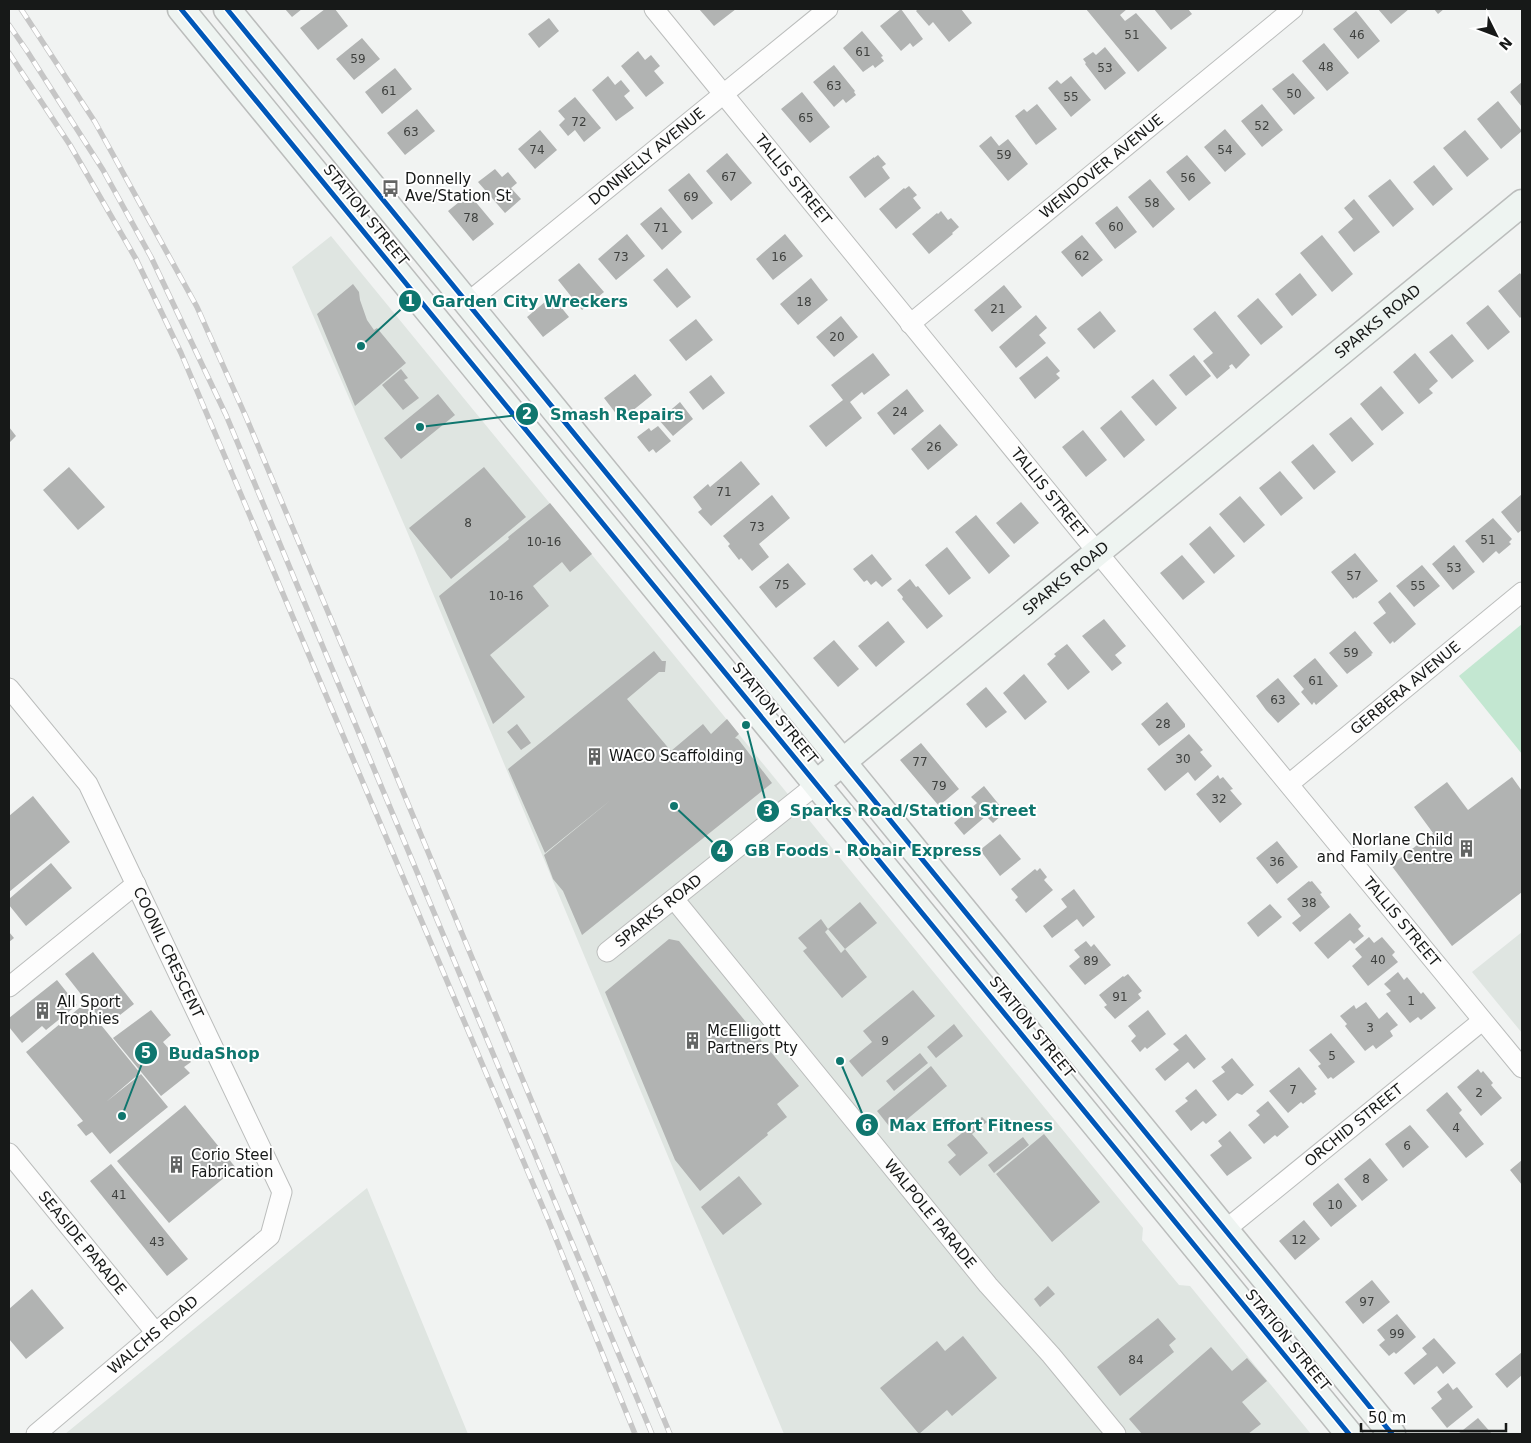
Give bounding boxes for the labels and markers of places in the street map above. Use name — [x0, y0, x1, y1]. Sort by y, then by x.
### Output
place label: Donnelly Ave/Station St — [405, 170, 511, 205]
bus stop icon: Donnelly Ave/Station St — [381, 178, 401, 198]
callout: Garden City Wreckers — [397, 286, 638, 317]
callout: Smash Repairs — [515, 399, 693, 430]
building icon: WACO Scaffolding — [585, 746, 605, 766]
place label: WACO Scaffolding — [609, 747, 743, 765]
callout: Sparks Road/Station Street — [755, 795, 1046, 826]
place label: Norlane Child and Family Centre — [1317, 831, 1453, 866]
callout: GB Foods - Robair Express — [710, 835, 992, 866]
building icon: Norlane Child and Family Centre — [1457, 839, 1477, 859]
place label: All Sport Trophies — [56, 993, 121, 1028]
building icon: All Sport Trophies — [33, 1001, 53, 1021]
place label: McElligott Partners Pty — [707, 1022, 798, 1057]
building icon: McElligott Partners Pty — [683, 1030, 703, 1050]
callout: BudaShop — [133, 1038, 270, 1069]
callout: Max Effort Fitness — [854, 1110, 1063, 1141]
place label: Corio Steel Fabrication — [191, 1146, 273, 1181]
building icon: Corio Steel Fabrication — [167, 1154, 187, 1174]

